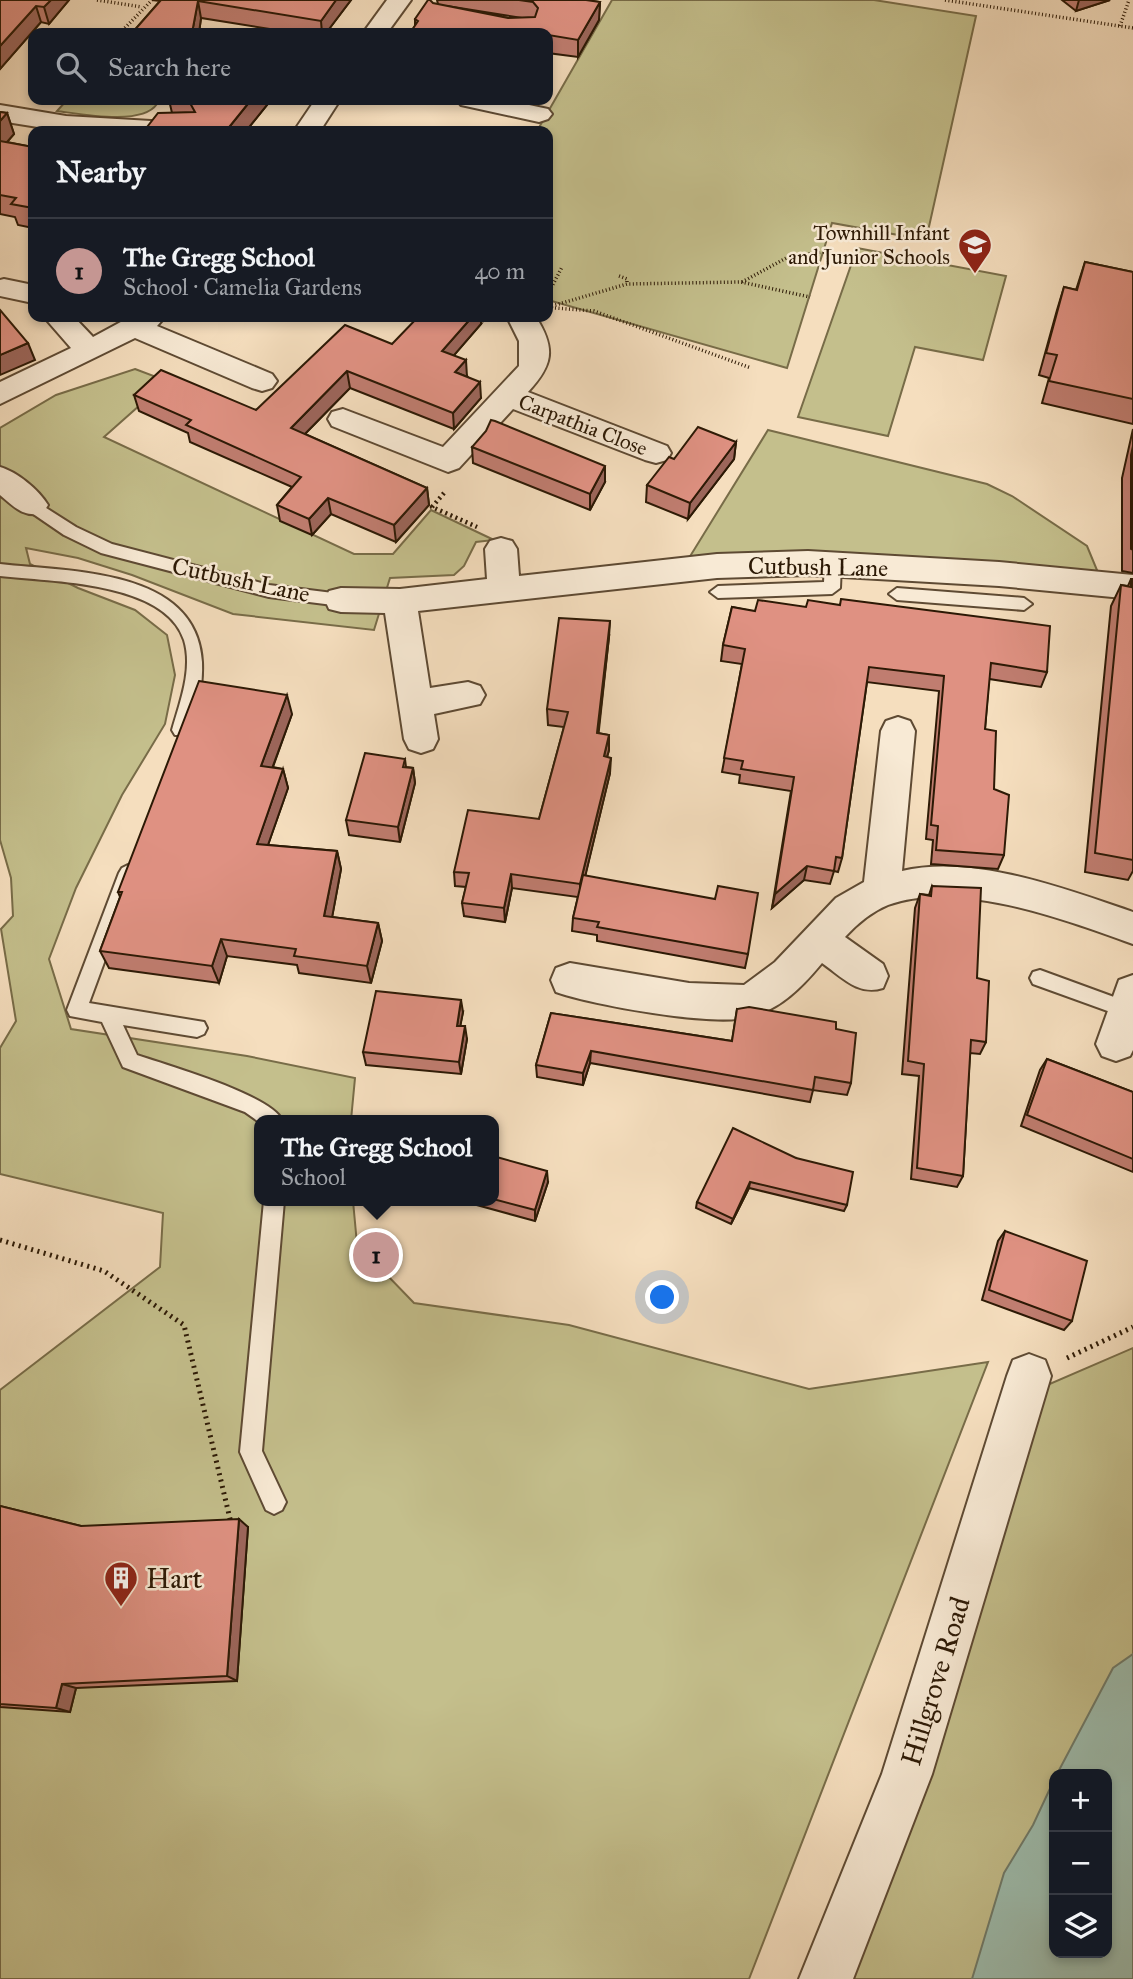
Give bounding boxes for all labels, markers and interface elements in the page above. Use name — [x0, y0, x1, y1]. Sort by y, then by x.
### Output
search box — [28, 28, 553, 105]
icon: search — [52, 48, 90, 86]
text: Search here — [108, 51, 231, 83]
text: Nearby — [56, 154, 146, 190]
place label: Townhill Infant and Junior Schools — [788, 220, 951, 270]
school or university icon: Townhill Infant and Junior Schools — [956, 226, 994, 275]
text: The Gregg School — [123, 241, 315, 273]
text: 1 — [74, 257, 84, 285]
text: 40 m — [475, 257, 525, 285]
text: School · Camelia Gardens — [123, 273, 362, 301]
street label: Carpathia Close — [515, 389, 651, 462]
street label: Cutbush Lane — [169, 551, 313, 609]
street label: Cutbush Lane — [748, 551, 888, 583]
popup — [254, 1115, 499, 1206]
text: The Gregg School — [281, 1131, 472, 1163]
text: School — [281, 1163, 346, 1191]
pin: 1 — [353, 1229, 399, 1281]
your location — [645, 1280, 679, 1314]
building icon: Hart — [102, 1559, 140, 1608]
place label: Hart — [146, 1561, 203, 1596]
street label: Hillgrove Road — [893, 1592, 978, 1770]
map controls — [1049, 1769, 1112, 1958]
button: + — [1049, 1769, 1112, 1832]
button: − — [1049, 1832, 1112, 1895]
button: layers — [1049, 1895, 1112, 1958]

